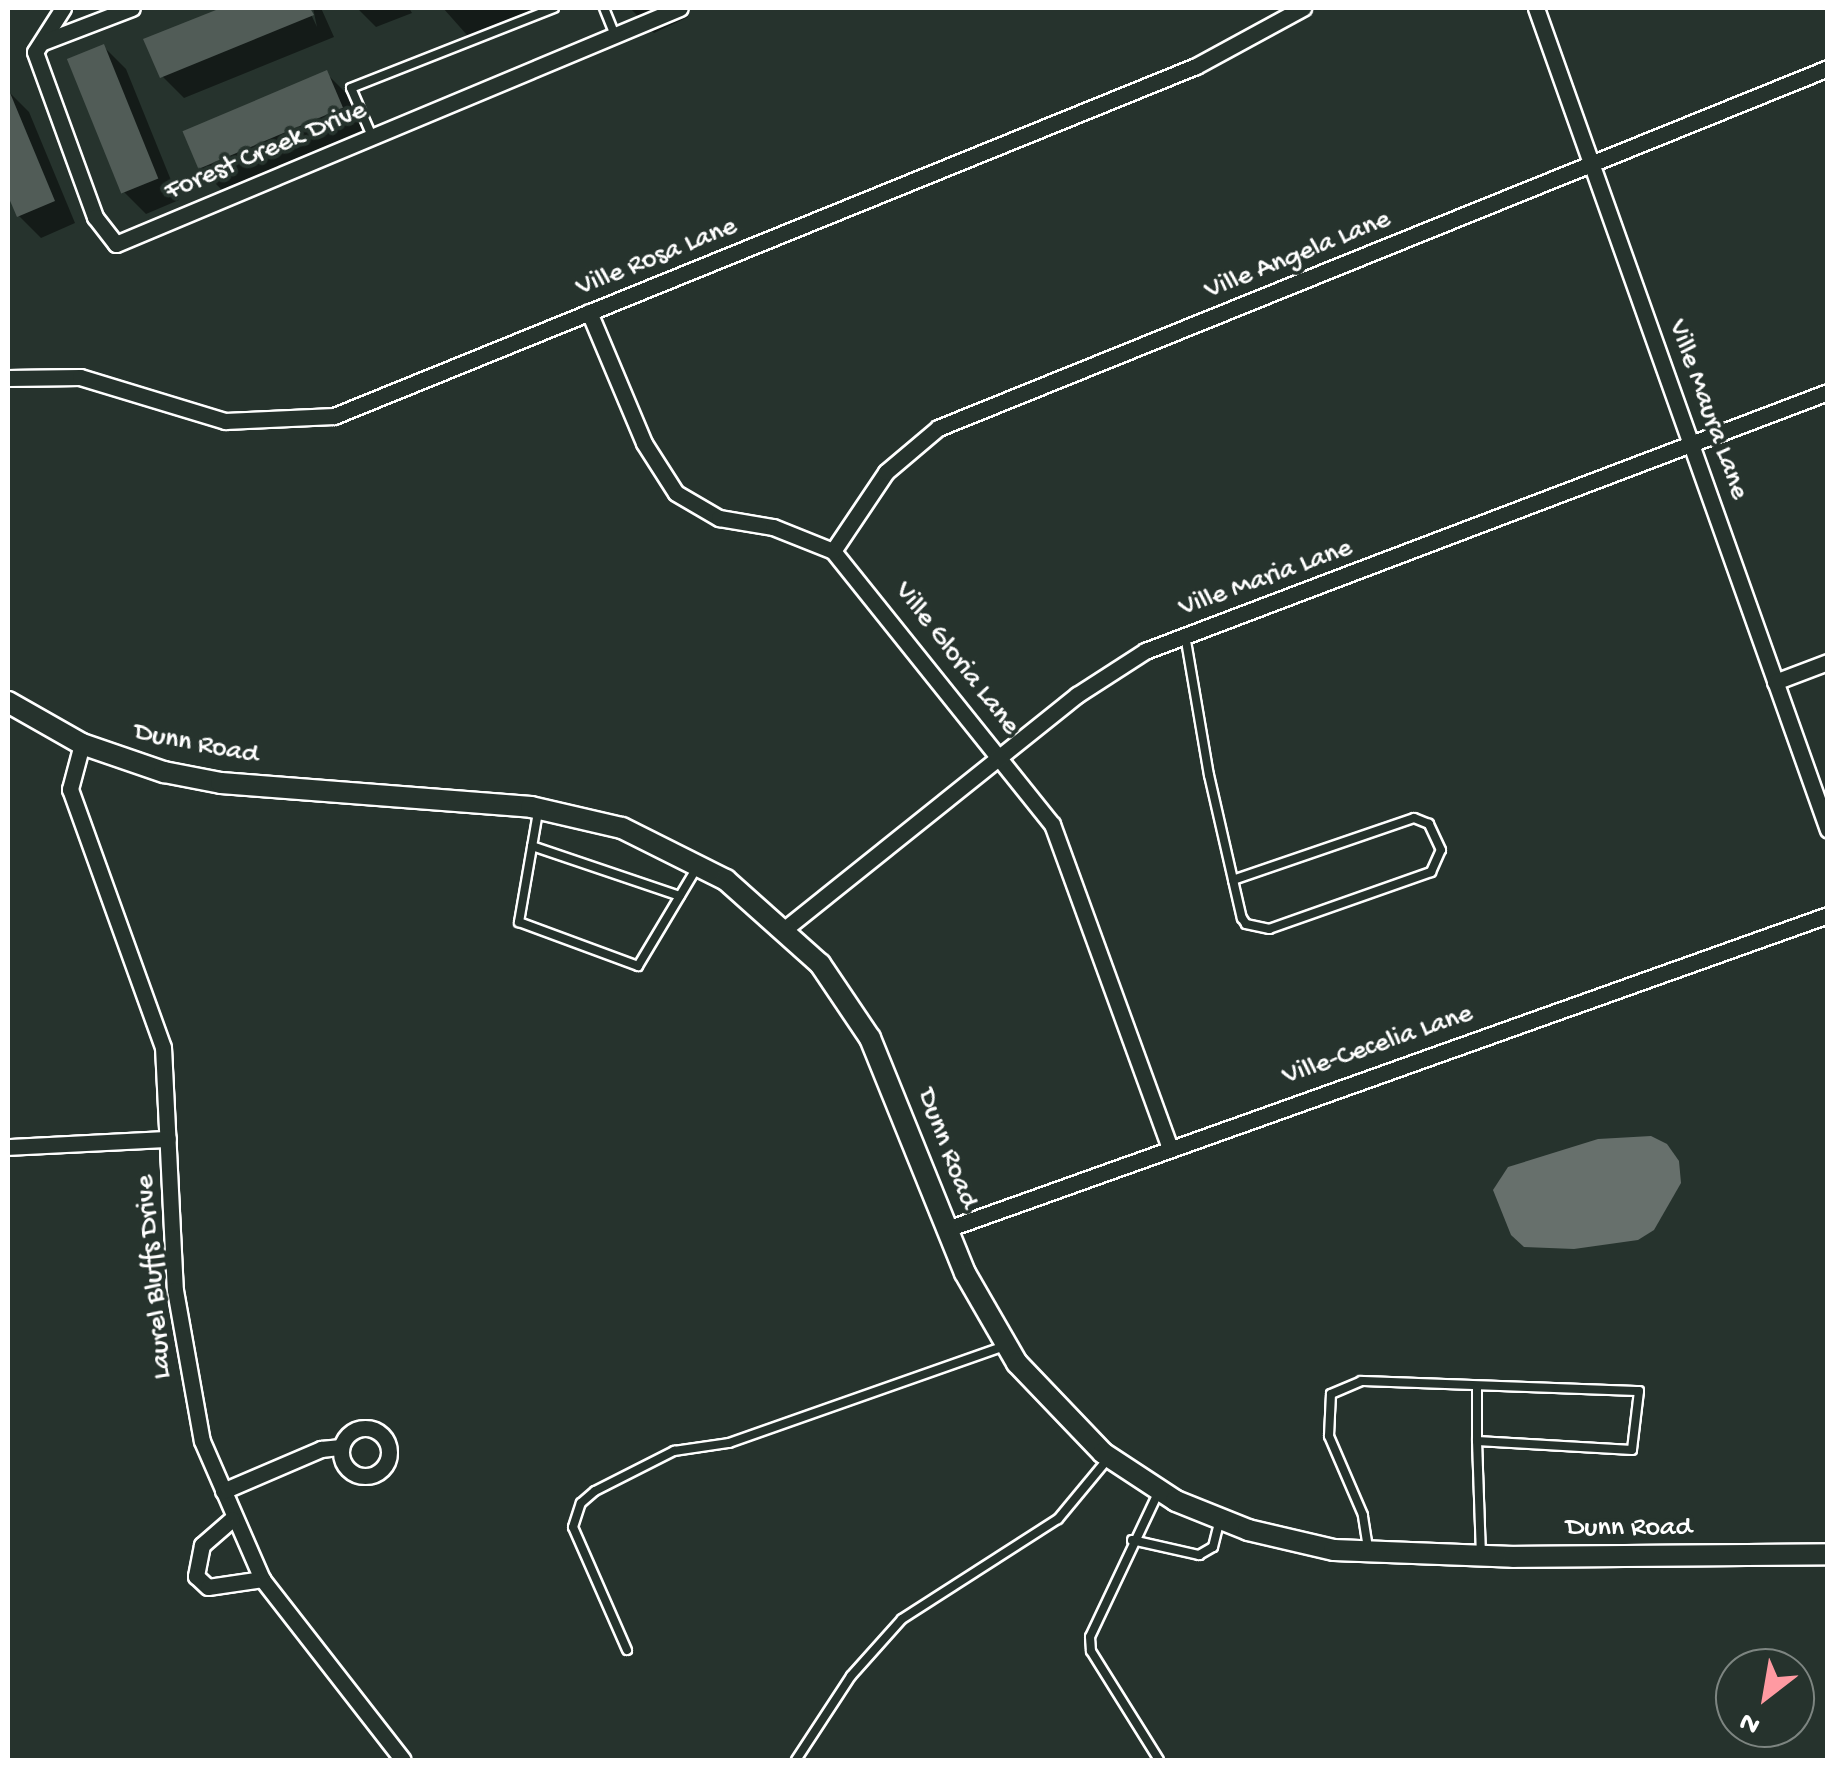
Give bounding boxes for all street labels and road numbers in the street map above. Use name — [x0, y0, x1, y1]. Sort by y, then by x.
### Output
street label: Forest Creek Drive — [160, 94, 372, 210]
street label: Ville Angela Lane — [1200, 203, 1396, 309]
street label: Ville Rosa Lane — [572, 211, 742, 305]
street label: Ville Maura Lane — [1659, 316, 1755, 504]
street label: Ville Maria Lane — [1175, 532, 1357, 626]
street label: Ville Gloria Lane — [886, 576, 1026, 742]
street label: Dunn Road — [131, 717, 261, 773]
street label: Ville-Cecelia Lane — [1279, 998, 1477, 1094]
street label: Dunn Road — [908, 1084, 984, 1214]
street label: Laurel Bluffs Drive — [129, 1174, 181, 1380]
street label: Dunn Road — [1566, 1512, 1692, 1546]

